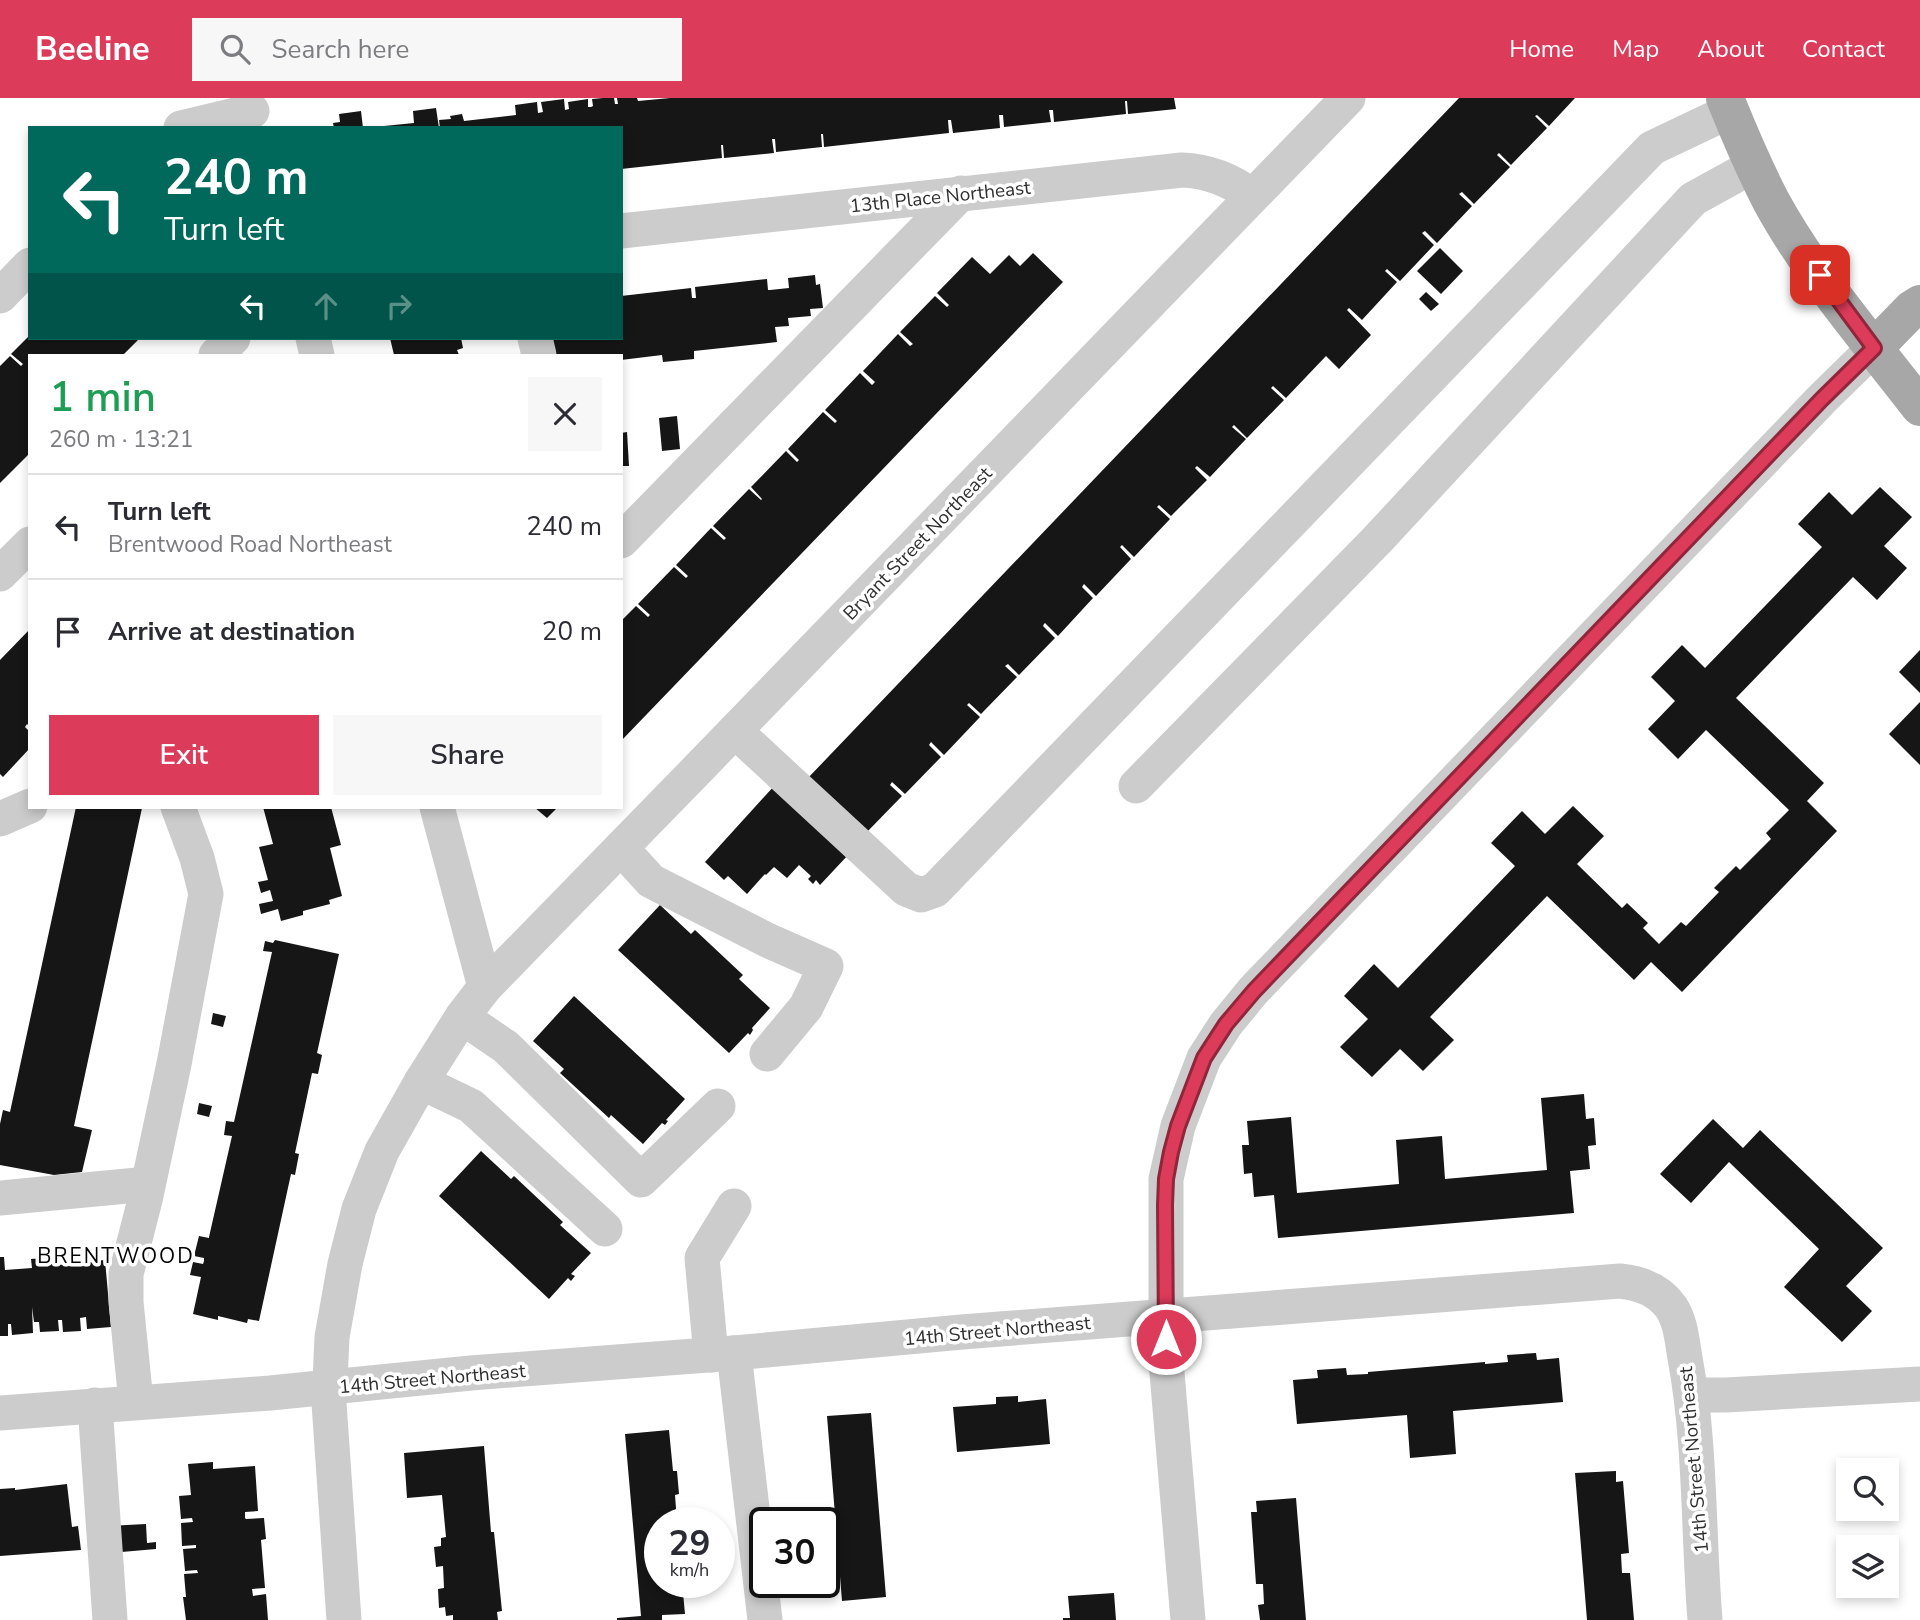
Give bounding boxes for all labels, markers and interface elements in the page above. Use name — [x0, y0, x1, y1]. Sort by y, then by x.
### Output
search box — [192, 18, 682, 81]
text: Beeline — [35, 27, 150, 72]
icon: search — [216, 30, 254, 68]
text: Search here — [272, 32, 409, 67]
text: Home — [1509, 33, 1574, 65]
text: Map — [1612, 33, 1659, 65]
text: About — [1697, 33, 1764, 65]
text: Contact — [1802, 33, 1885, 65]
text: 240 m — [164, 144, 308, 211]
icon: left — [49, 154, 140, 245]
street label: 13th Place Northeast — [848, 175, 1032, 219]
text: Turn left — [164, 208, 284, 251]
pin — [1790, 245, 1850, 305]
icon: arrive — [1801, 256, 1839, 294]
icon: left — [234, 287, 272, 325]
icon: ahead — [307, 287, 345, 325]
icon: right — [380, 287, 418, 325]
text: 1 min — [49, 369, 156, 426]
button: close — [528, 377, 602, 451]
text: 260 m · 13:21 — [49, 424, 194, 455]
street label: Bryant Street Northeast — [837, 461, 998, 626]
text: Turn left — [108, 494, 211, 529]
icon: left — [49, 508, 87, 546]
text: 240 m — [526, 509, 602, 544]
text: Brentwood Road Northeast — [108, 529, 392, 560]
icon: arrive — [49, 613, 87, 651]
text: Arrive at destination — [108, 614, 355, 649]
text: 20 m — [542, 614, 602, 649]
button: Exit — [49, 715, 319, 795]
button: Share — [333, 715, 602, 795]
district label: BRENTWOOD — [37, 1242, 195, 1270]
position arrow — [1129, 1302, 1203, 1376]
street label: 14th Street Northeast — [903, 1310, 1092, 1352]
street label: 14th Street Northeast — [338, 1358, 527, 1400]
street label: 14th Street Northeast — [1673, 1365, 1715, 1554]
map controls — [1836, 1458, 1899, 1598]
button: search — [1836, 1458, 1899, 1521]
speed limit sign: 30 — [749, 1507, 840, 1598]
text: 29 — [668, 1520, 711, 1567]
button: layers — [1836, 1535, 1899, 1598]
text: km/h — [670, 1558, 709, 1582]

